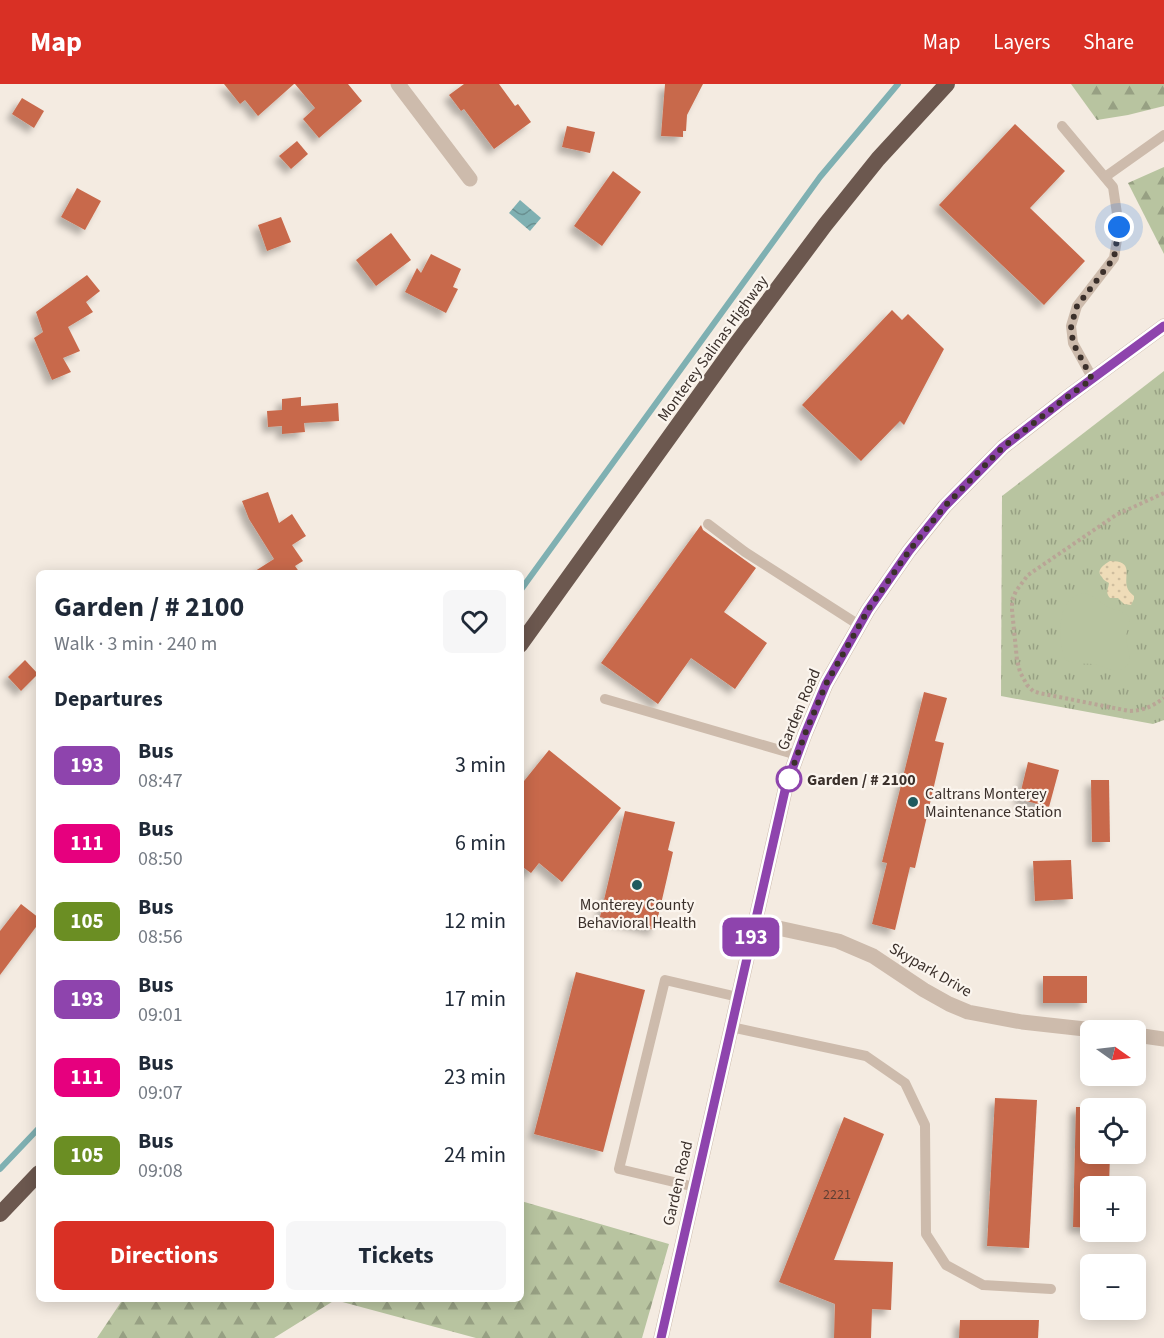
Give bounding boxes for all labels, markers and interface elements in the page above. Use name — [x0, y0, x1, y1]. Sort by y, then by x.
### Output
text: Map — [30, 22, 82, 62]
text: Map — [923, 27, 960, 57]
text: Layers — [993, 27, 1050, 57]
text: Share — [1083, 27, 1134, 57]
your location — [1104, 212, 1134, 242]
street label: Monterey Salinas Highway — [652, 271, 774, 426]
text: Garden / # 2100 — [54, 587, 244, 627]
button: heart — [443, 590, 506, 653]
text: Walk · 3 min · 240 m — [54, 630, 217, 658]
street label: Garden Road — [772, 665, 826, 753]
text: Departures — [54, 683, 163, 715]
text: Bus — [138, 735, 174, 767]
text: 3 min — [455, 749, 506, 781]
text: 193 — [70, 750, 104, 780]
marker: Garden / # 2100 — [776, 766, 802, 792]
text: 08:47 — [138, 767, 183, 795]
place label: Garden / # 2100 — [807, 769, 916, 791]
place label: Caltrans Monterey Maintenance Station — [925, 783, 1062, 823]
marker: Caltrans Monterey Maintenance Station — [906, 795, 920, 809]
text: Bus — [138, 813, 174, 845]
text: 6 min — [455, 827, 506, 859]
text: 111 — [70, 828, 104, 858]
text: 08:50 — [138, 845, 183, 873]
marker: Monterey County Behavioral Health — [630, 878, 644, 892]
text: Bus — [138, 891, 174, 923]
place label: Monterey County Behavioral Health — [577, 894, 697, 934]
text: 12 min — [444, 905, 506, 937]
text: 105 — [70, 906, 104, 936]
line badge: 193 — [716, 918, 786, 956]
text: 193 — [734, 922, 768, 952]
text: 08:56 — [138, 923, 183, 951]
street label: Skypark Drive — [885, 937, 976, 1002]
text: Bus — [138, 969, 174, 1001]
text: 17 min — [444, 983, 506, 1015]
text: 193 — [70, 984, 104, 1014]
text: 09:01 — [138, 1001, 183, 1029]
north arrow — [1080, 1020, 1146, 1086]
map controls — [1080, 1020, 1146, 1320]
text: Bus — [138, 1047, 174, 1079]
text: 23 min — [444, 1061, 506, 1093]
text: 111 — [70, 1062, 104, 1092]
text: 09:07 — [138, 1079, 183, 1107]
button: locate — [1080, 1098, 1146, 1164]
text: Bus — [138, 1125, 174, 1157]
text: 24 min — [444, 1139, 506, 1171]
street label: Garden Road — [658, 1139, 698, 1228]
text: 105 — [70, 1140, 104, 1170]
text: 09:08 — [138, 1157, 183, 1185]
button: + — [1080, 1176, 1146, 1242]
house number: 2221 — [823, 1185, 851, 1205]
button: Directions — [54, 1221, 274, 1290]
button: Tickets — [286, 1221, 506, 1290]
button: − — [1080, 1254, 1146, 1320]

